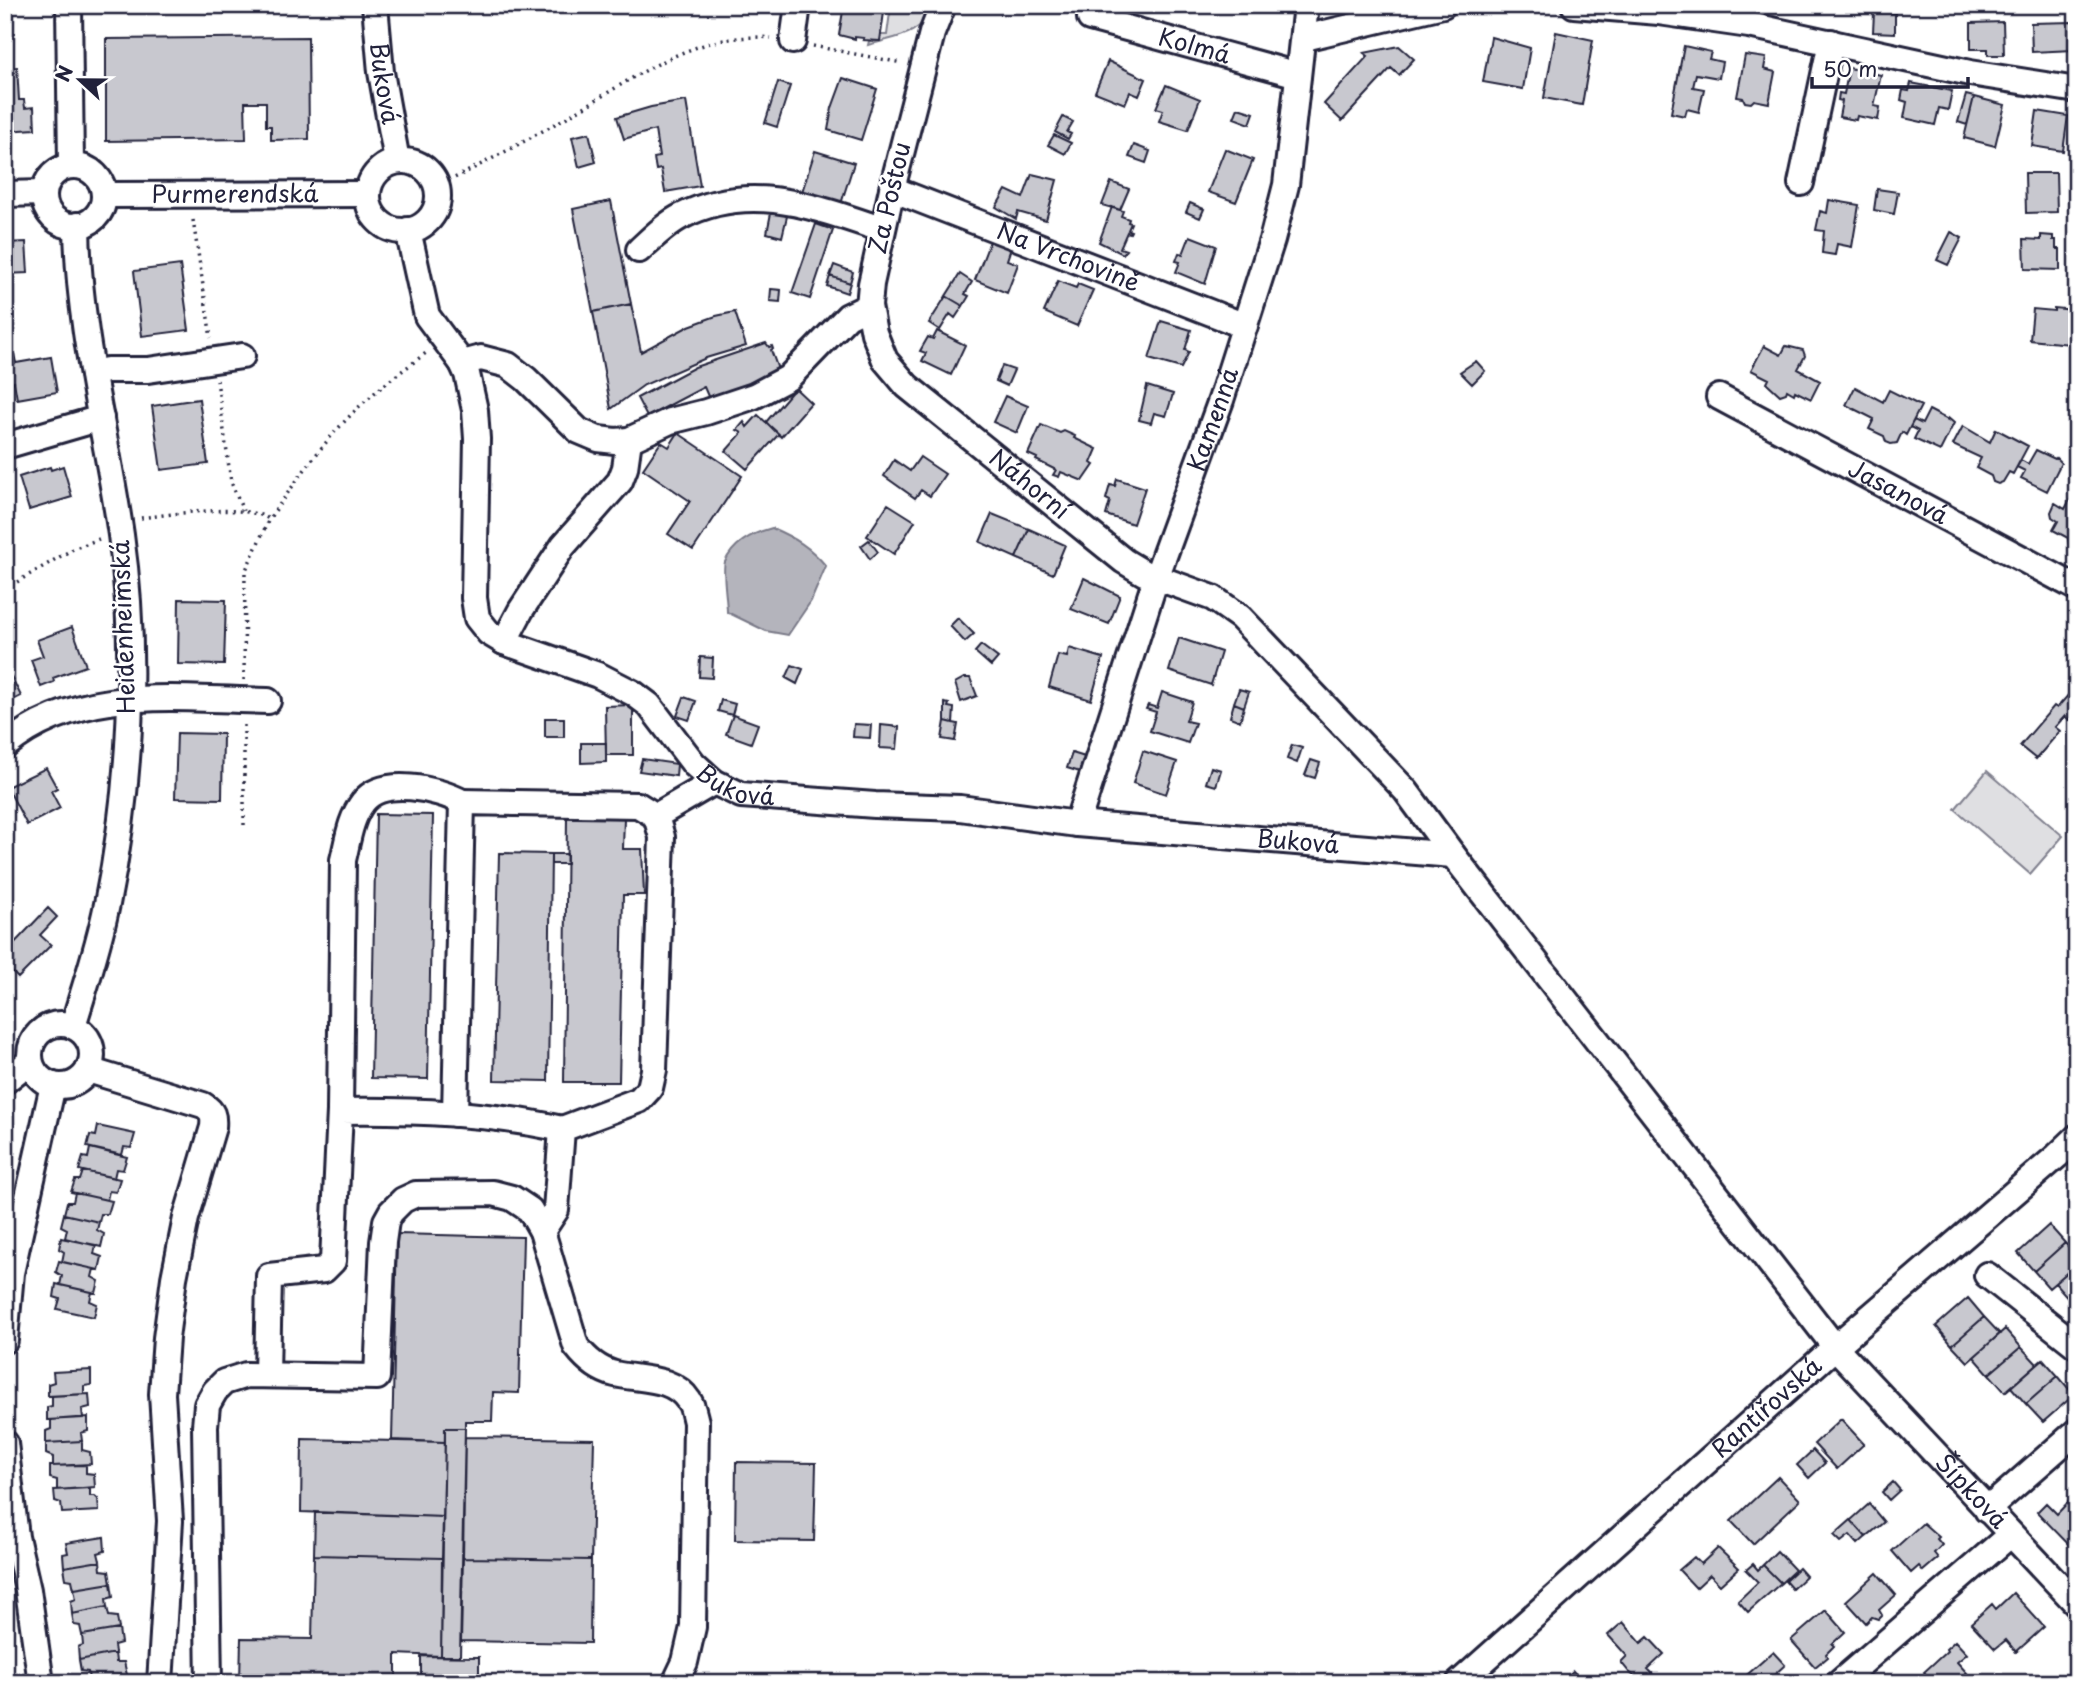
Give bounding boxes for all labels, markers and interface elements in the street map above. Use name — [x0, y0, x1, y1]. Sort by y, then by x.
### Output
street label: Kolmá — [1155, 18, 1235, 72]
street label: Buková — [362, 41, 410, 127]
north arrow — [46, 46, 116, 116]
scale bar — [1812, 46, 1968, 90]
text: 50 m — [1823, 52, 1877, 84]
text: N — [48, 61, 79, 85]
street label: Za Poštou — [858, 138, 918, 257]
street label: Purmerendská — [151, 174, 319, 211]
street label: Na Vrchovině — [992, 211, 1146, 300]
street label: Kamenná — [1177, 363, 1246, 476]
street label: Náhorní — [982, 439, 1079, 527]
street label: Jasanová — [1843, 449, 1956, 532]
street label: Heidenheimská — [101, 539, 143, 715]
street label: Buková — [689, 754, 776, 813]
street label: Buková — [1256, 819, 1341, 862]
street label: Rantířovská — [1702, 1347, 1829, 1465]
street label: Šípková — [1928, 1444, 2017, 1536]

